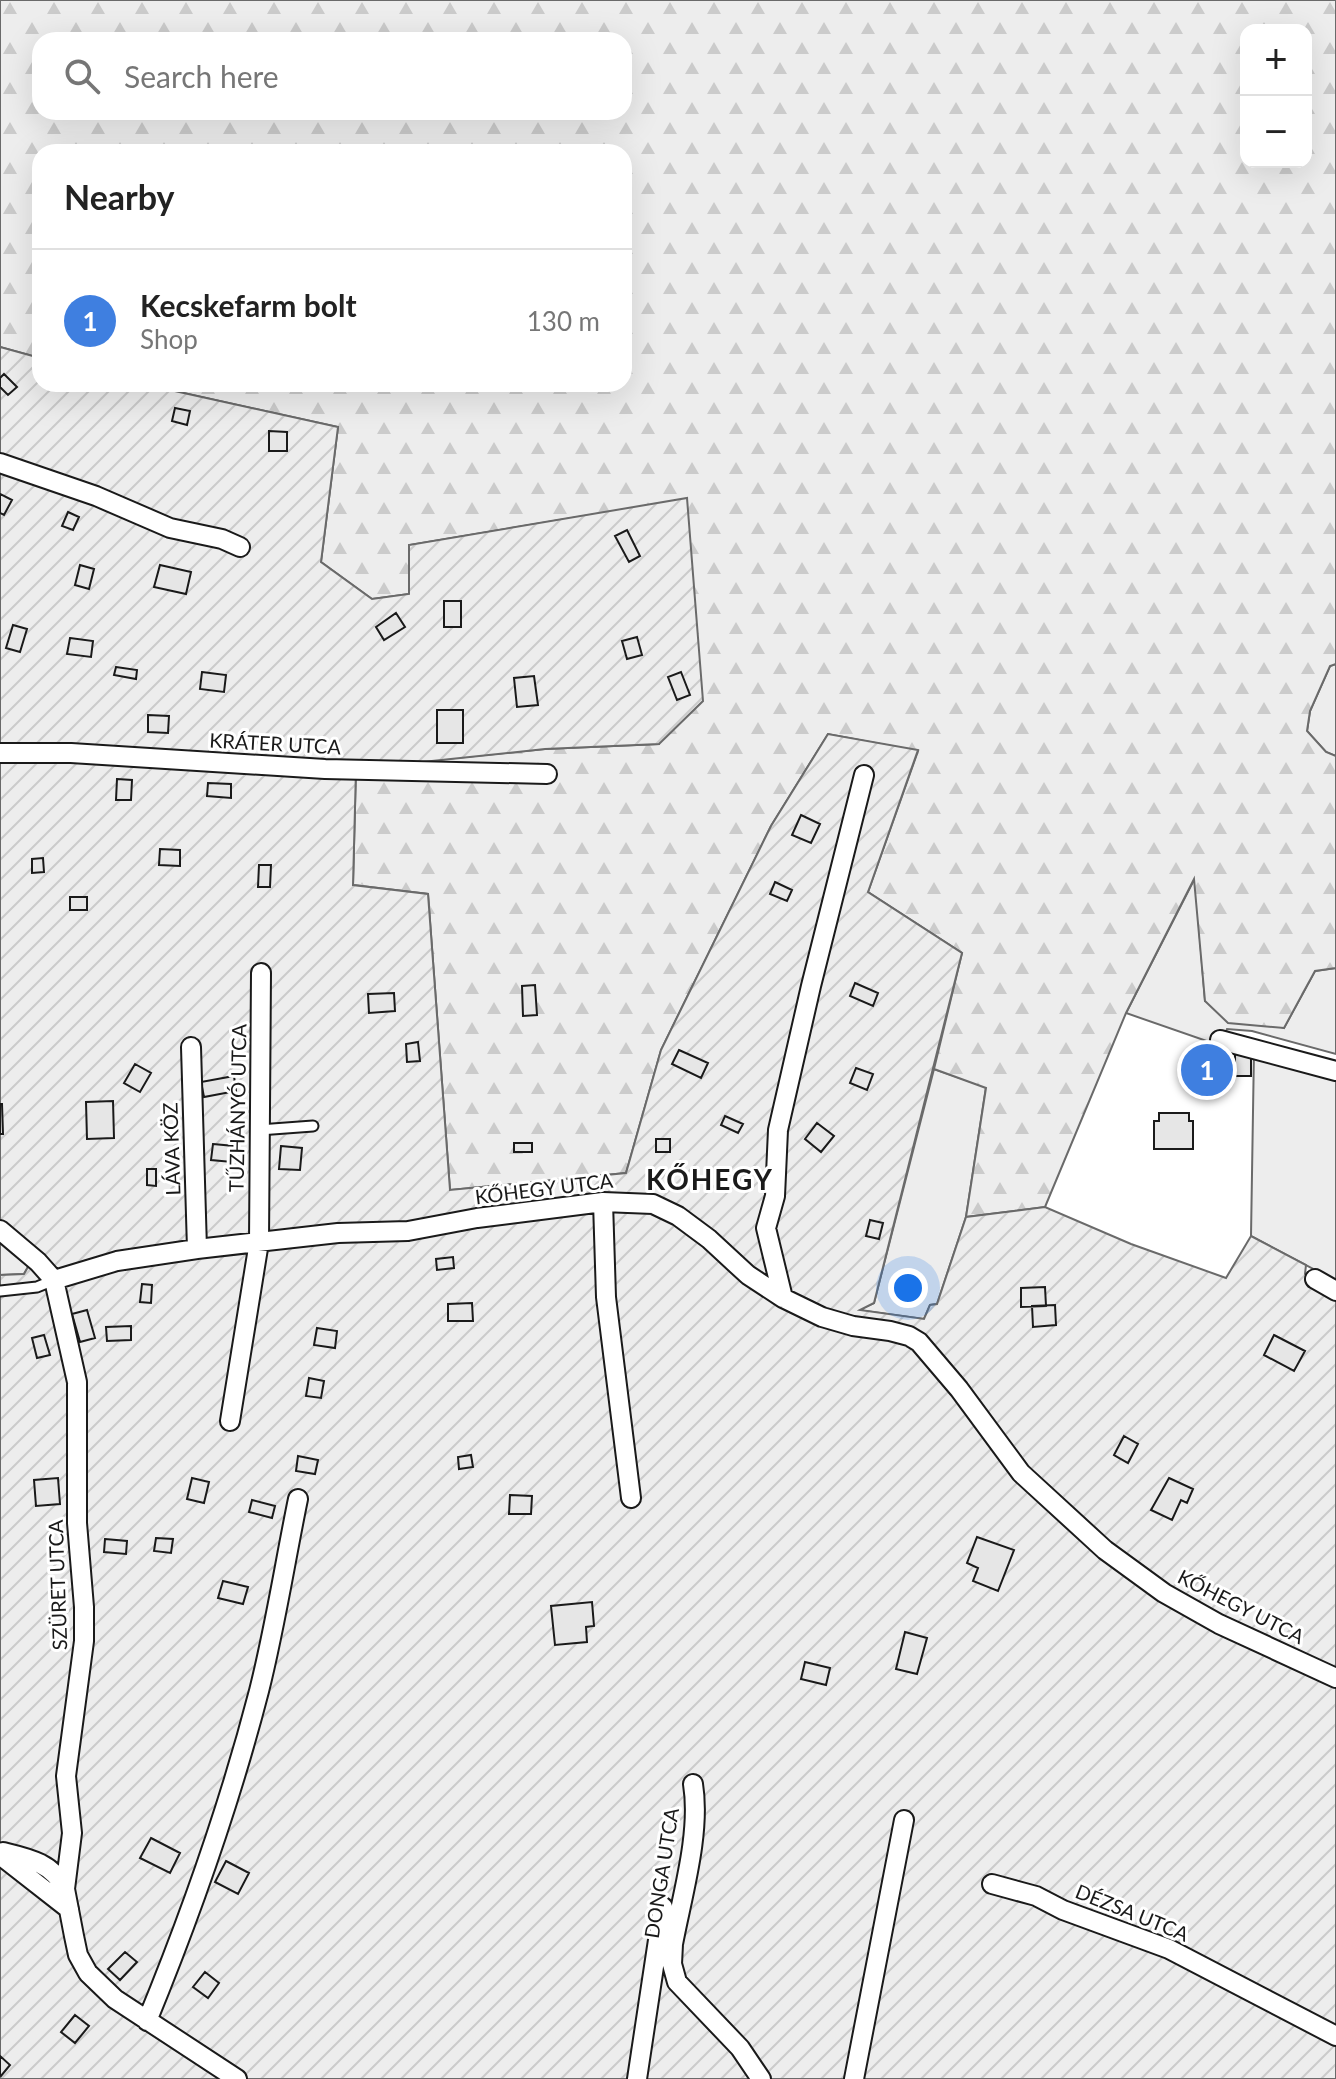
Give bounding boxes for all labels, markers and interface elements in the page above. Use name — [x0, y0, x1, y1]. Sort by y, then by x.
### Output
map controls — [1240, 24, 1312, 168]
button: + — [1240, 24, 1312, 96]
search box — [32, 32, 632, 120]
icon: search — [60, 54, 104, 98]
text: Search here — [124, 58, 279, 94]
button: − — [1240, 96, 1312, 168]
text: Nearby — [64, 176, 175, 217]
text: Kecskefarm bolt — [140, 287, 357, 323]
text: 1 — [82, 305, 98, 337]
text: 130 m — [527, 305, 600, 337]
text: Shop — [140, 323, 198, 355]
street label: KRÁTER UTCA — [209, 728, 342, 758]
street label: TŰZHÁNYÓ UTCA — [224, 1023, 250, 1192]
pin: 1 — [1181, 1040, 1233, 1100]
street label: LÁVA KÖZ — [157, 1102, 185, 1196]
district label: KŐHEGY — [646, 1162, 774, 1196]
street label: KŐHEGY UTCA — [474, 1168, 615, 1208]
your location — [888, 1268, 928, 1308]
street label: SZÜRET UTCA — [43, 1519, 71, 1651]
street label: KŐHEGY UTCA — [1174, 1564, 1309, 1649]
street label: DONGA UTCA — [639, 1805, 683, 1940]
street label: DÉZSA UTCA — [1072, 1878, 1193, 1946]

